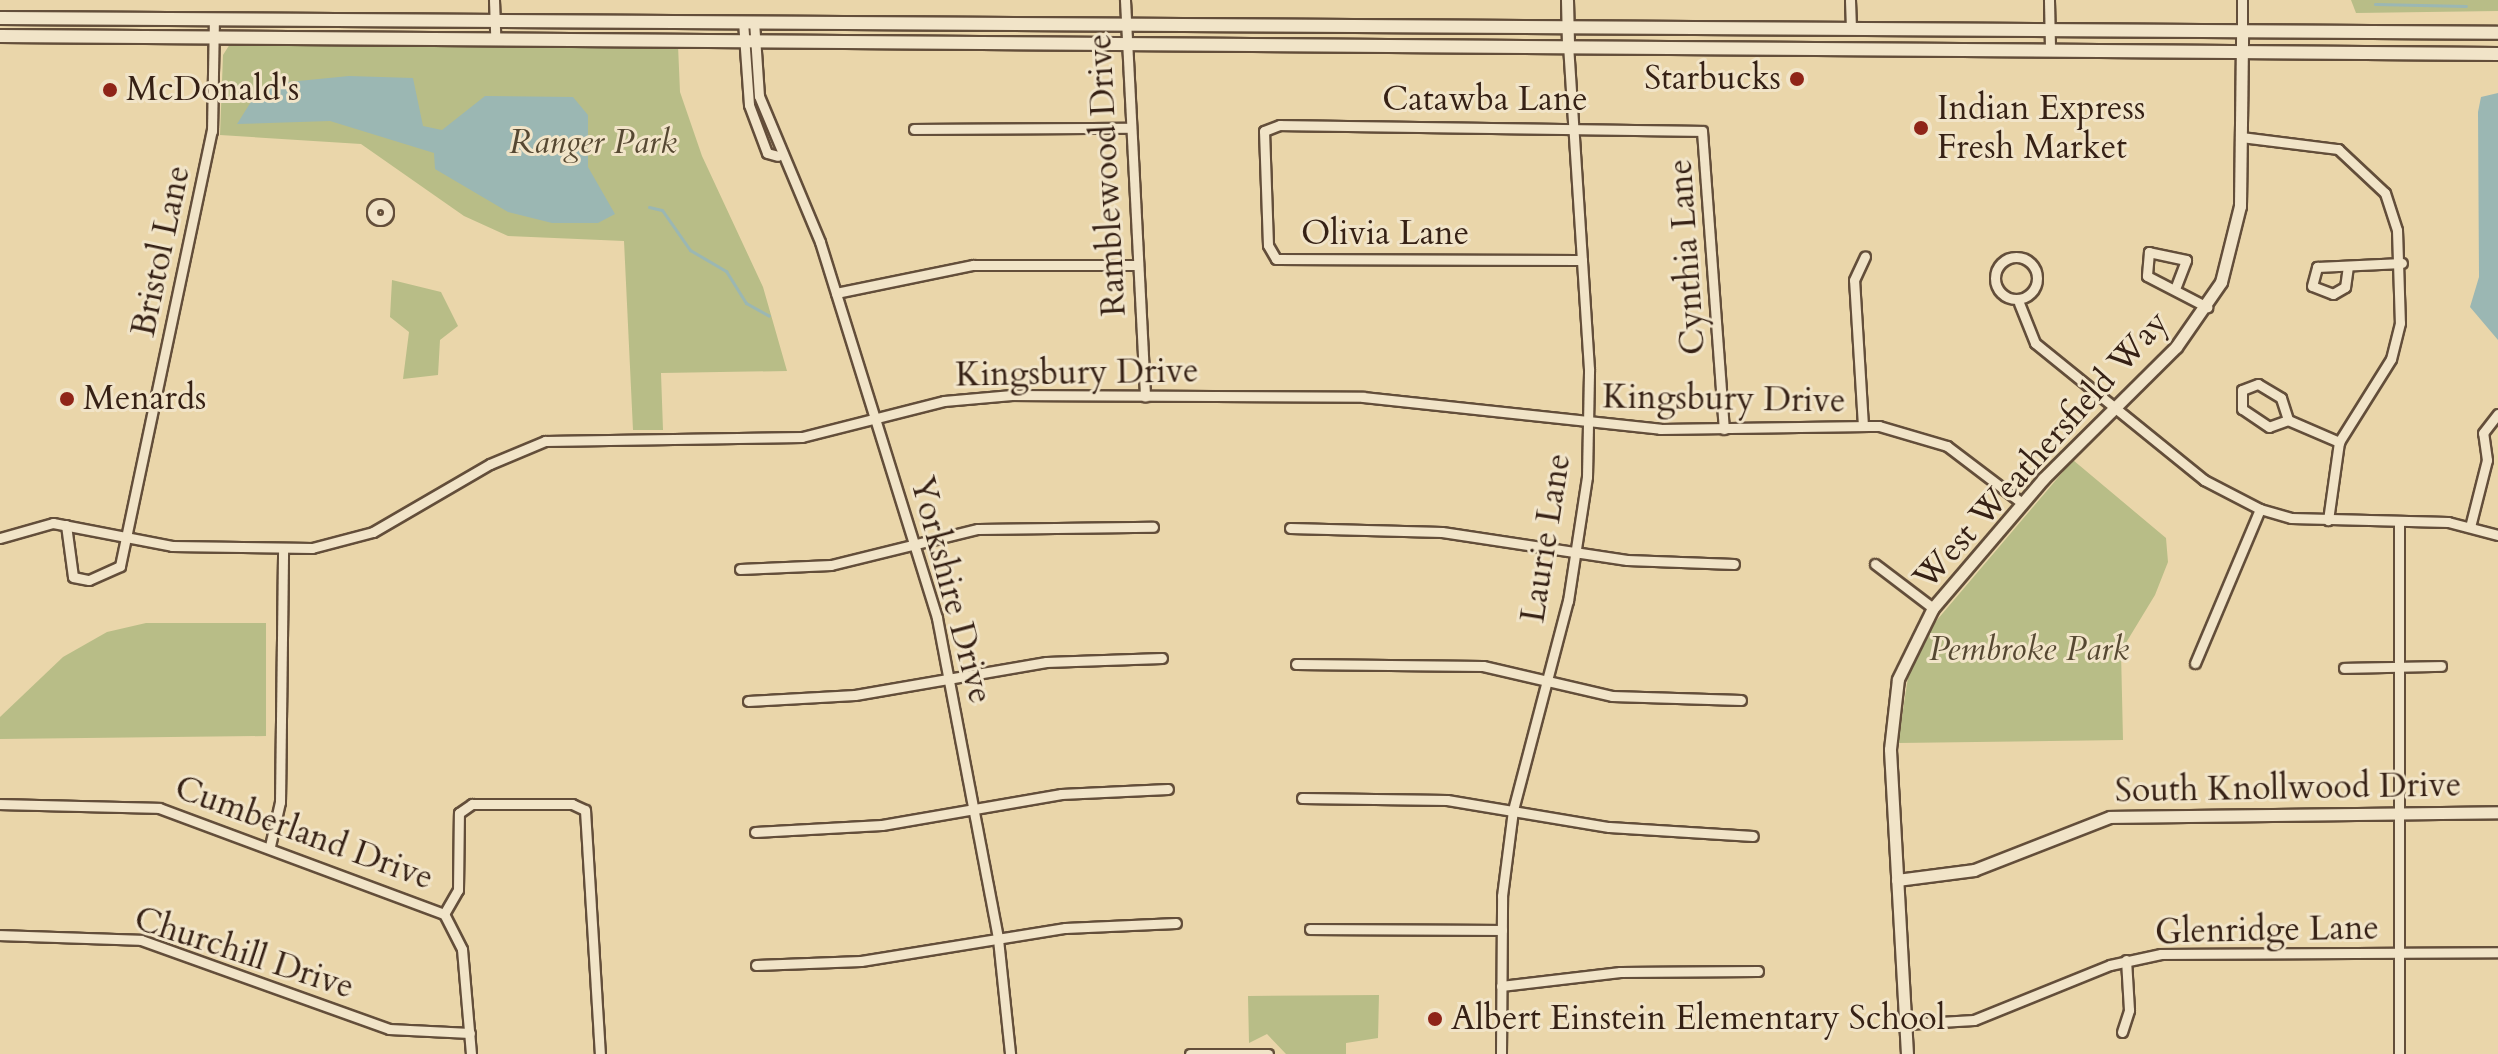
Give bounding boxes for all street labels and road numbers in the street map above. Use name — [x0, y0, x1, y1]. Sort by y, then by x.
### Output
street label: Ramblewood Drive — [1079, 33, 1135, 317]
street label: Catawba Lane — [1382, 80, 1588, 120]
street label: Cynthia Lane — [1660, 158, 1714, 356]
street label: Bristol Lane — [123, 162, 199, 340]
street label: Olivia Lane — [1301, 214, 1469, 254]
street label: West Weathersfield Way — [1905, 302, 2177, 598]
street label: Kingsbury Drive — [955, 350, 1199, 396]
street label: Kingsbury Drive — [1602, 376, 1846, 422]
street label: Laurie Lane — [1513, 451, 1579, 625]
street label: Yorkshire Drive — [901, 472, 1001, 708]
street label: South Knollwood Drive — [2114, 765, 2462, 811]
street label: Cumberland Drive — [169, 767, 439, 899]
street label: Churchill Drive — [129, 898, 359, 1008]
street label: Glenridge Lane — [2155, 908, 2379, 952]

